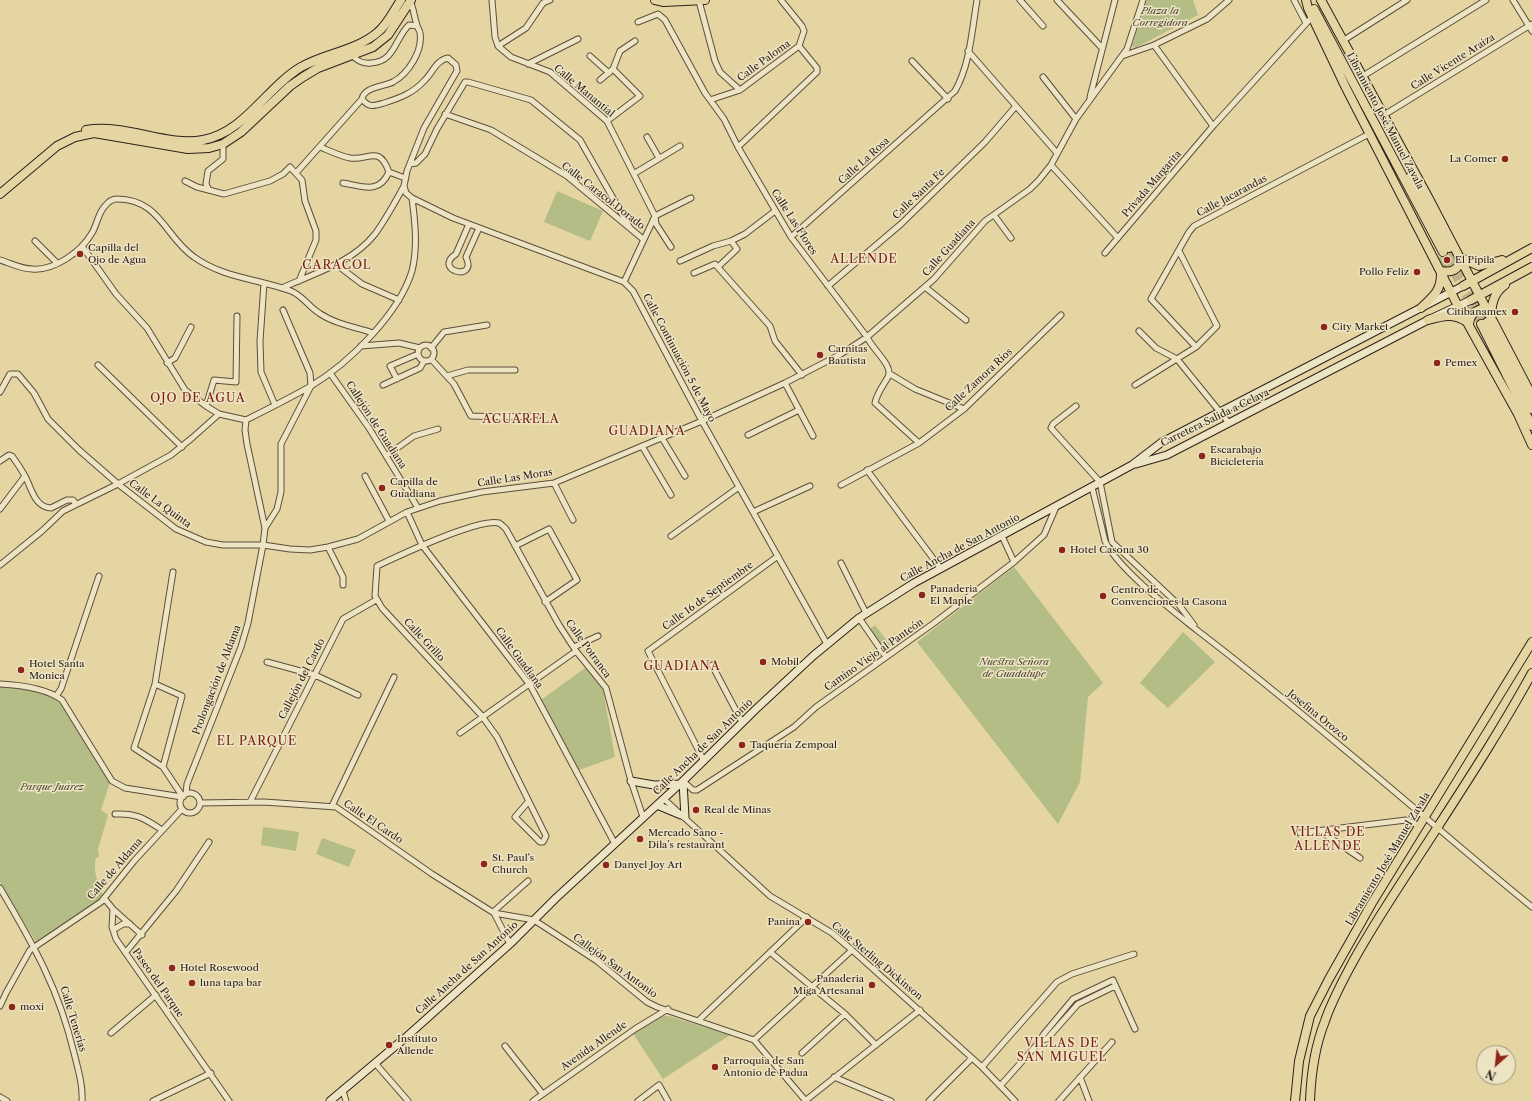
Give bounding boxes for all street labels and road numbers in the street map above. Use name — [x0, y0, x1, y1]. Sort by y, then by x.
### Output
street label: Calle Vicente Araiza — [1409, 31, 1497, 93]
street label: Calle Paloma — [735, 38, 793, 84]
street label: Libramiento José Manuel Zavala — [1344, 51, 1426, 191]
street label: Calle Manantial — [551, 62, 617, 120]
street label: Calle La Rosa — [836, 135, 892, 187]
street label: Privada Margarita — [1120, 148, 1184, 220]
street label: Calle Caracol Dorado — [559, 160, 647, 232]
street label: Calle Santa Fe — [890, 166, 948, 222]
street label: Calle Jacarandas — [1195, 172, 1269, 220]
street label: Calle Las Flores — [768, 187, 820, 257]
street label: Calle Guadiana — [920, 217, 978, 279]
street label: Calle Continuación 5 de Mayo — [640, 292, 718, 424]
street label: Calle Zamora Ríos — [943, 346, 1015, 414]
street label: Callejón de Guadiana — [343, 379, 409, 471]
street label: Carretera Salida a Celaya — [1159, 386, 1271, 450]
street label: Calle Las Moras — [477, 466, 553, 490]
street label: Calle La Quinta — [126, 477, 194, 531]
street label: Calle Ancha de San Antonio — [898, 511, 1022, 585]
street label: Calle 16 de Septiembre — [660, 559, 756, 633]
street label: Calle Grillo — [401, 616, 447, 664]
street label: Camino Viejo al Panteón — [822, 616, 926, 694]
street label: Calle Potranca — [563, 617, 613, 681]
street label: Prolongación de Aldama — [190, 623, 244, 737]
street label: Calle Guadiana — [493, 625, 545, 691]
street label: Callejón del Cardo — [276, 637, 328, 721]
street label: Josefina Orozco — [1285, 688, 1351, 744]
street label: Calle Ancha de San Antonio — [651, 696, 755, 798]
street label: Libramiento José Manuel Zavala — [1343, 790, 1433, 928]
street label: Calle El Cardo — [341, 798, 405, 846]
street label: Calle de Aldama — [85, 836, 145, 902]
street label: Calle Ancha de San Antonio — [413, 919, 521, 1017]
street label: Calle Sterling Dickinson — [829, 919, 925, 1003]
street label: Callejón San Antonio — [570, 931, 660, 1001]
street label: Paseo del Parque — [130, 946, 186, 1020]
street label: Calle Tenerías — [57, 985, 89, 1053]
street label: Avenida Allende — [559, 1019, 629, 1073]

